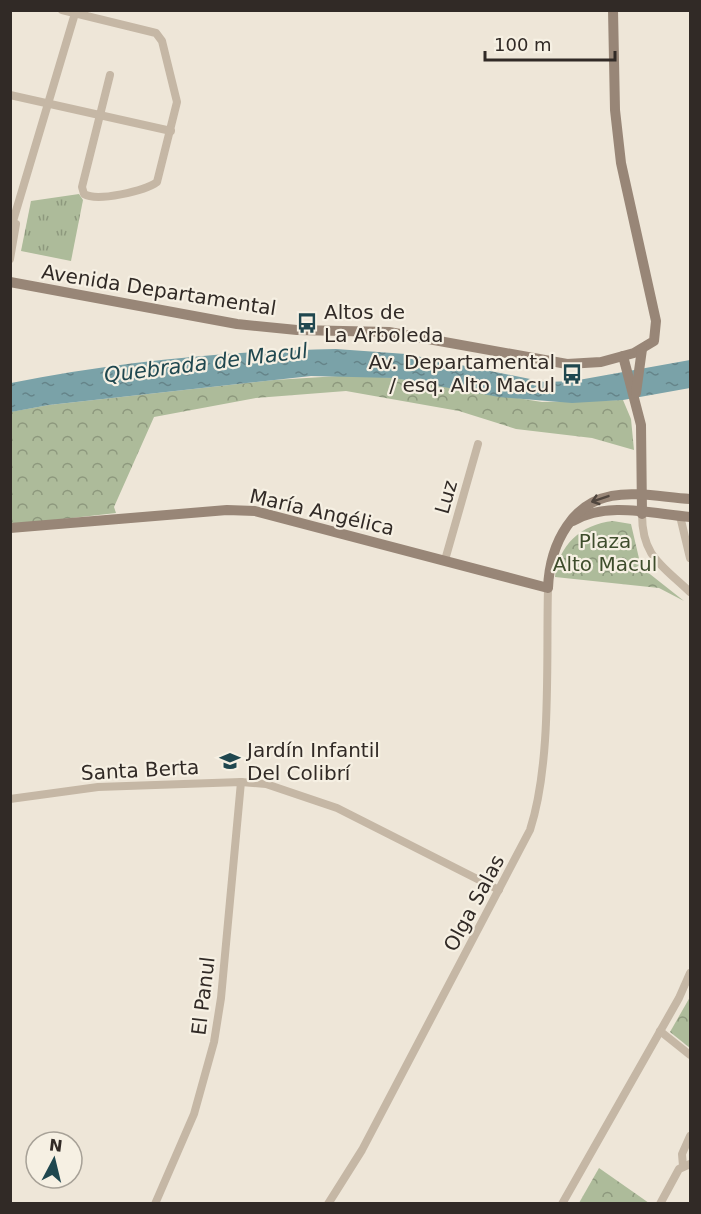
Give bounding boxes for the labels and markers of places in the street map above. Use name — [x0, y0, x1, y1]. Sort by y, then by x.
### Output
place label: Altos de La Arboleda — [324, 300, 443, 347]
bus stop icon: Altos de La Arboleda — [295, 311, 319, 335]
place label: Av. Departamental / esq. Alto Macul — [368, 350, 555, 397]
bus stop icon: Av. Departamental / esq. Alto Macul — [560, 362, 584, 386]
place label: Jardín Infantil Del Colibrí — [245, 738, 380, 785]
school or university icon: Jardín Infantil Del Colibrí — [218, 749, 242, 773]

